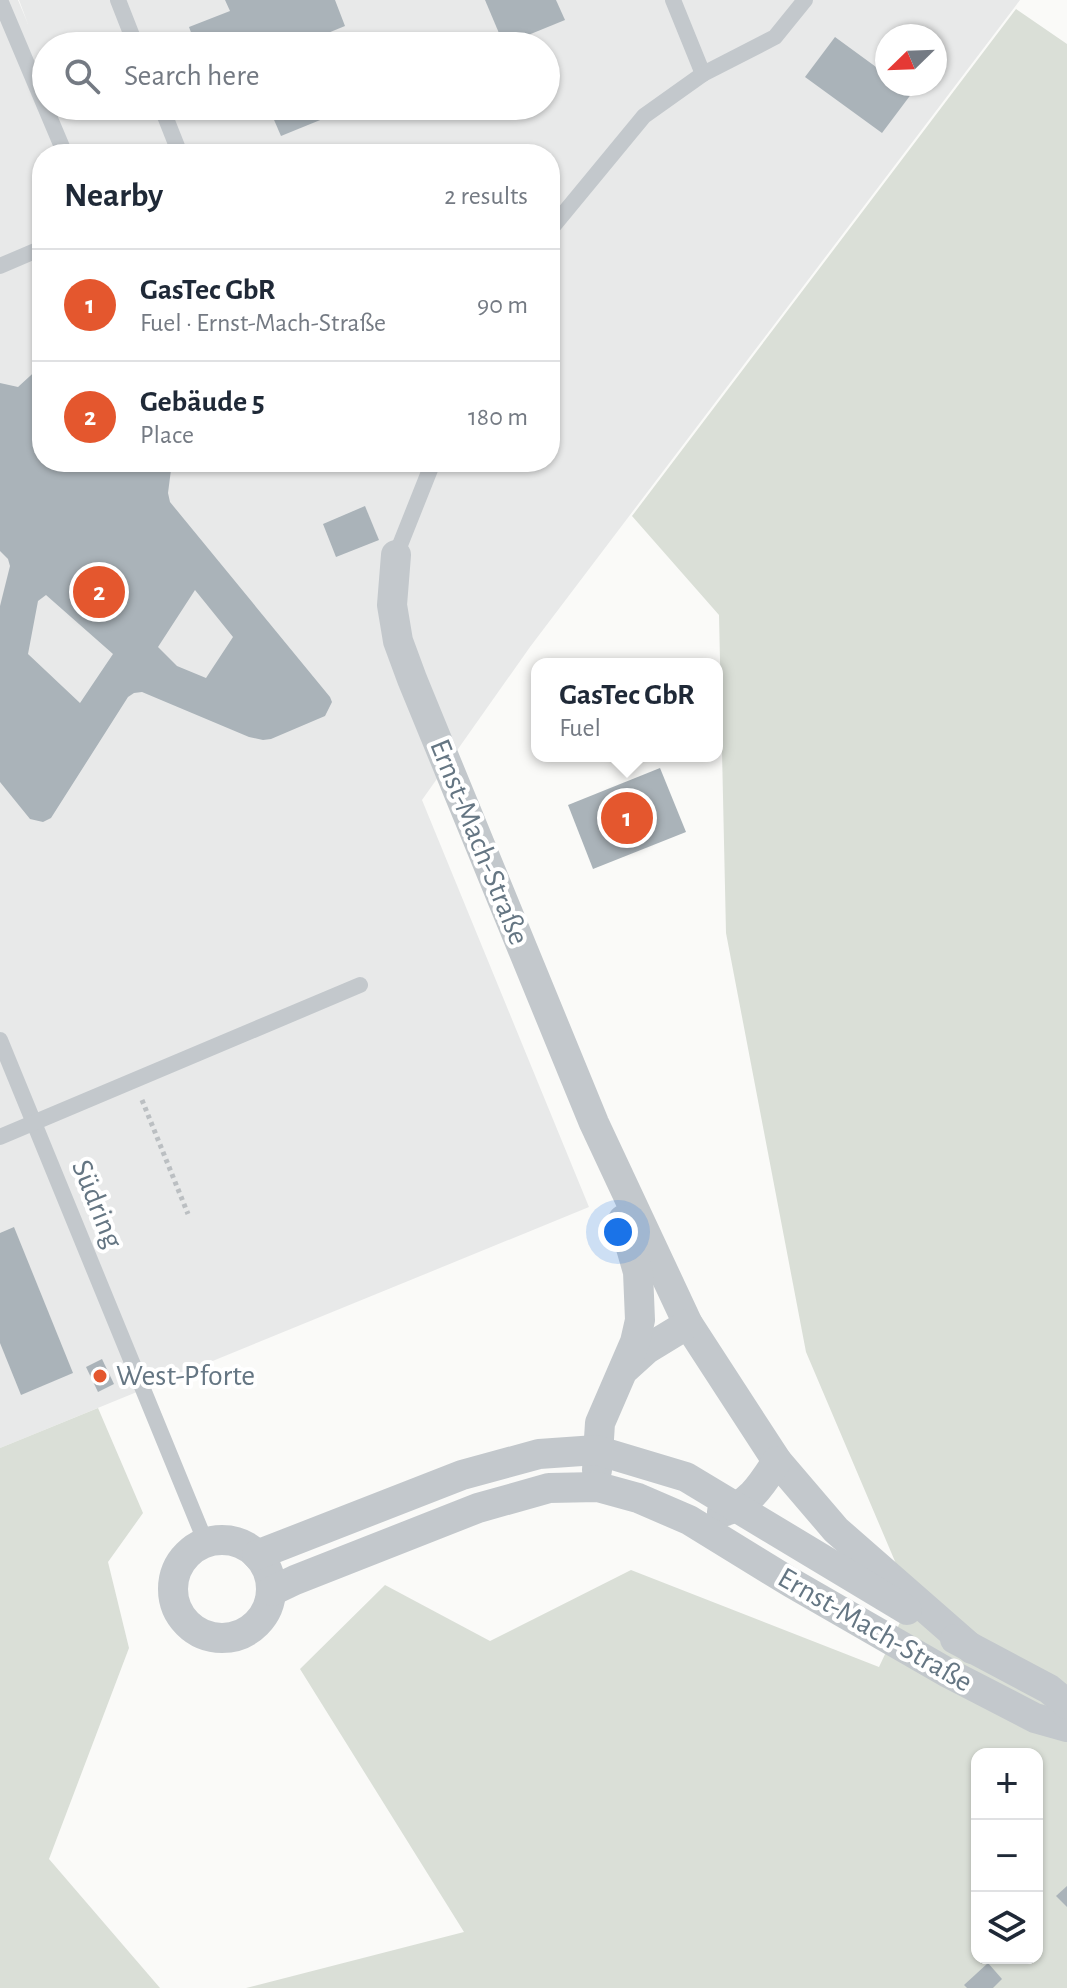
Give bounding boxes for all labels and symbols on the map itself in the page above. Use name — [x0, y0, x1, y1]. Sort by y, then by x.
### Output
north arrow — [875, 24, 947, 96]
pin: 2 — [73, 562, 125, 622]
street label: Ernst-Mach-Straße — [424, 735, 534, 949]
pin: 1 — [601, 788, 653, 848]
street label: Südring — [66, 1156, 128, 1253]
your location — [598, 1212, 638, 1252]
place label: West-Pforte — [116, 1361, 255, 1391]
marker: West-Pforte — [91, 1367, 109, 1385]
street label: Ernst-Mach-Straße — [773, 1562, 977, 1698]

